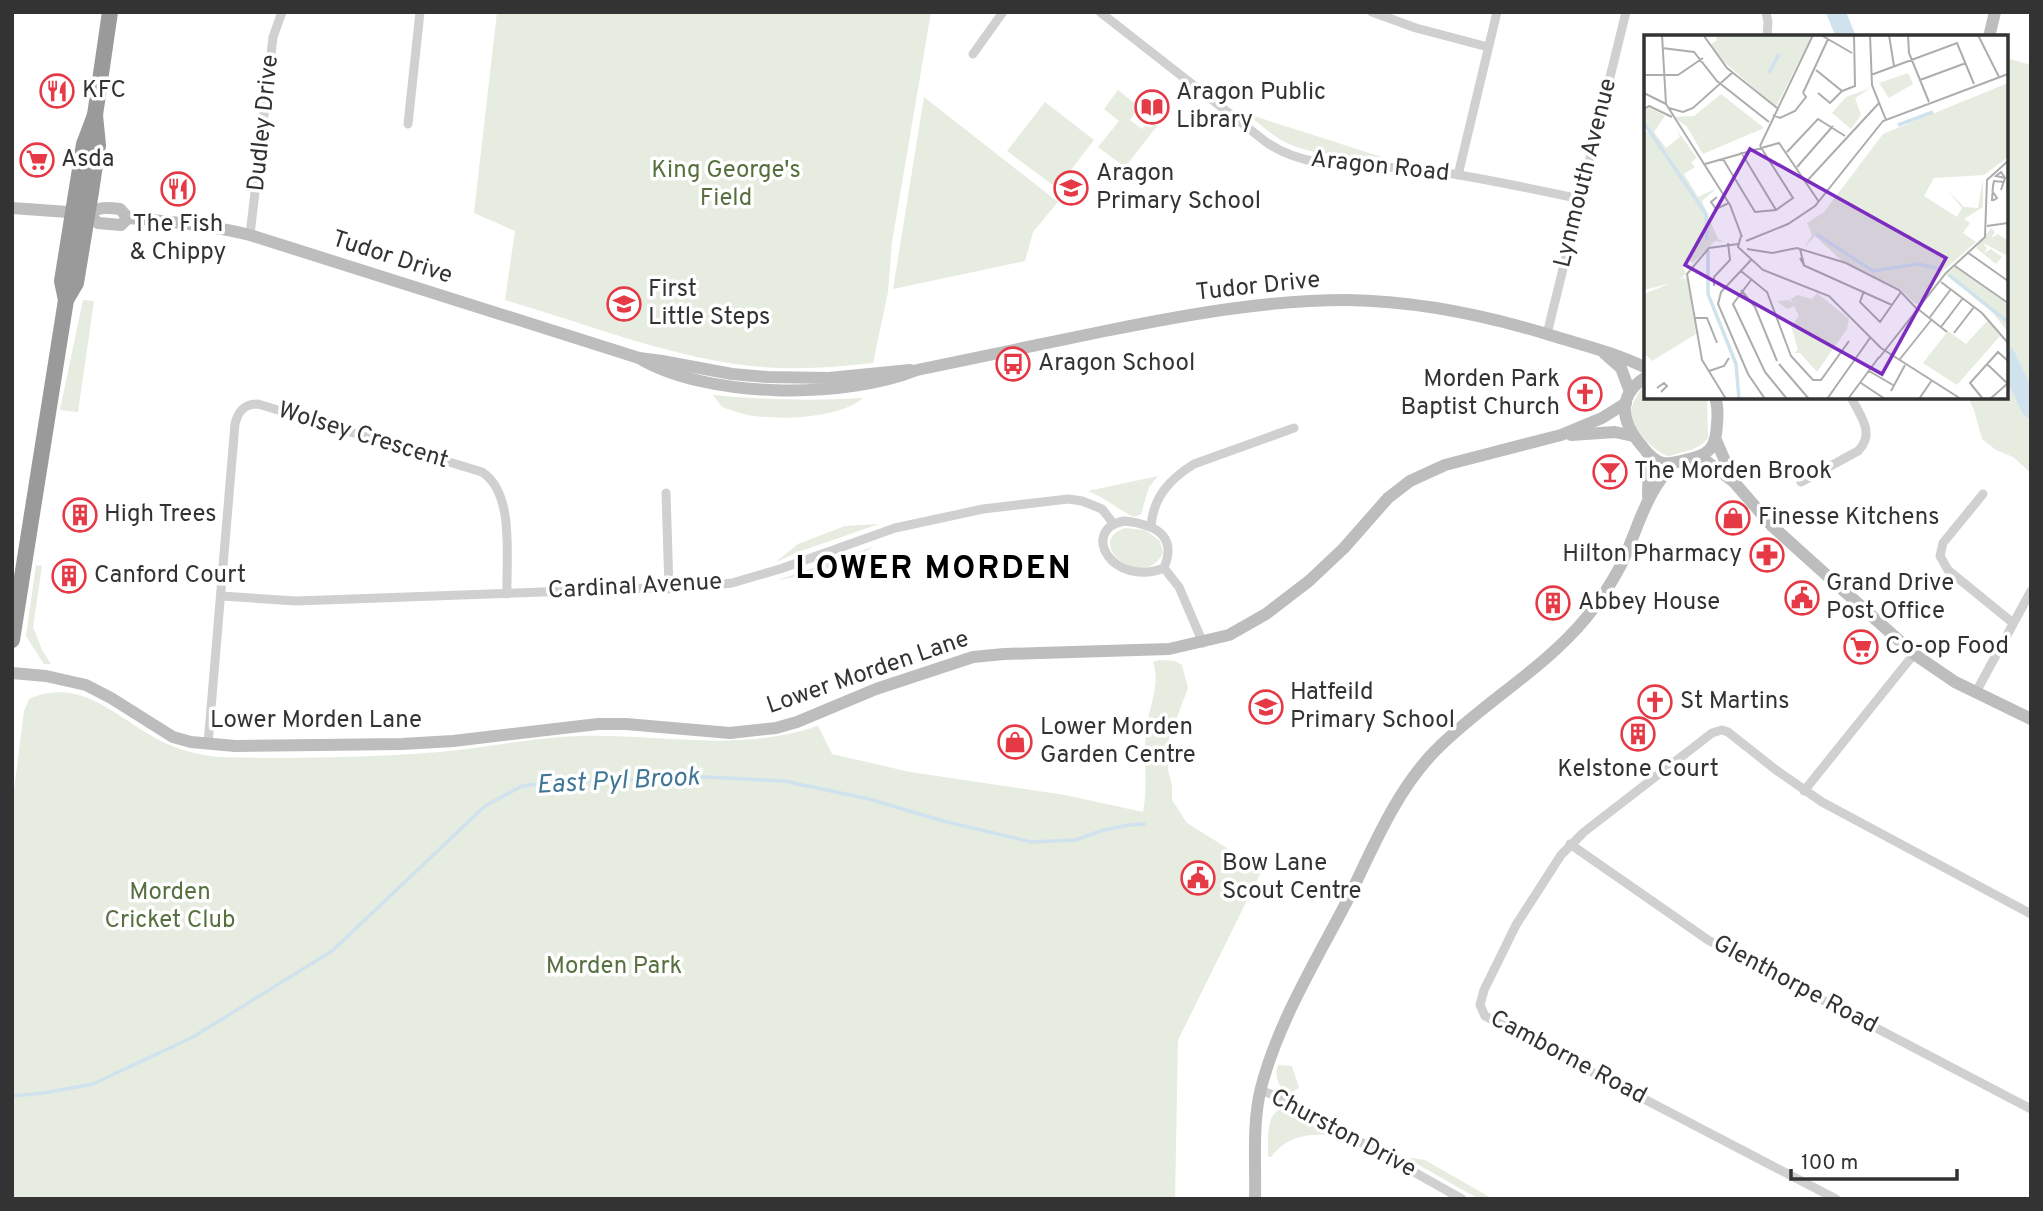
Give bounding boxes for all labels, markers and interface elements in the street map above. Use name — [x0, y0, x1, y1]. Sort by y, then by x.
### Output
inset map — [1644, 35, 2008, 399]
street label: Dudley Drive — [242, 53, 286, 193]
restaurant icon: KFC — [38, 72, 76, 110]
street label: Lynmouth Avenue — [1548, 75, 1624, 271]
place label: KFC — [82, 76, 126, 106]
place label: Aragon Public Library — [1176, 78, 1326, 136]
library icon: Aragon Public Library — [1133, 88, 1171, 126]
supermarket icon: Asda — [18, 141, 56, 179]
place label: Asda — [61, 145, 114, 175]
street label: Aragon Road — [1309, 145, 1451, 189]
park label: King George's Field — [651, 156, 801, 214]
place label: Aragon Primary School — [1096, 159, 1261, 217]
school or university icon: Aragon Primary School — [1052, 169, 1090, 207]
restaurant icon: The Fish & Chippy — [159, 170, 197, 208]
place label: The Fish & Chippy — [130, 210, 226, 268]
street label: Tudor Drive — [328, 224, 456, 292]
street label: Tudor Drive — [1194, 266, 1322, 308]
place label: First Little Steps — [648, 275, 770, 333]
school or university icon: First Little Steps — [605, 285, 643, 323]
bus stop icon: Aragon School — [994, 345, 1032, 383]
place label: Aragon School — [1038, 349, 1195, 379]
place label: Morden Park Baptist Church — [1400, 365, 1560, 423]
church icon: Morden Park Baptist Church — [1566, 375, 1604, 413]
street label: Wolsey Crescent — [274, 396, 452, 476]
bar icon: The Morden Brook — [1591, 453, 1629, 491]
place label: The Morden Brook — [1634, 457, 1832, 487]
building icon: High Trees — [61, 496, 99, 534]
shop icon: Finesse Kitchens — [1714, 499, 1752, 537]
place label: High Trees — [104, 500, 217, 530]
place label: Finesse Kitchens — [1758, 503, 1940, 533]
pharmacy icon: Hilton Pharmacy — [1748, 536, 1786, 574]
place label: Hilton Pharmacy — [1562, 540, 1742, 570]
district label: LOWER MORDEN — [795, 550, 1073, 590]
building icon: Canford Court — [50, 557, 88, 595]
place label: Canford Court — [94, 561, 246, 591]
street label: Cardinal Avenue — [547, 567, 723, 607]
place label: Grand Drive Post Office — [1826, 569, 1954, 627]
public building icon: Grand Drive Post Office — [1783, 579, 1821, 617]
building icon: Abbey House — [1534, 584, 1572, 622]
place label: Abbey House — [1578, 588, 1720, 618]
street label: Lower Morden Lane — [763, 624, 973, 722]
supermarket icon: Co-op Food — [1842, 628, 1880, 666]
place label: Co-op Food — [1885, 632, 2009, 662]
place label: Hatfeild Primary School — [1290, 678, 1455, 736]
church icon: St Martins — [1636, 683, 1674, 721]
place label: St Martins — [1680, 687, 1790, 717]
school or university icon: Hatfeild Primary School — [1247, 688, 1285, 726]
street label: Lower Morden Lane — [210, 706, 422, 736]
place label: Lower Morden Garden Centre — [1040, 713, 1196, 771]
building icon: Kelstone Court — [1619, 715, 1657, 753]
shop icon: Lower Morden Garden Centre — [996, 723, 1034, 761]
place label: Kelstone Court — [1557, 755, 1719, 785]
water label: East Pyl Brook — [536, 761, 701, 803]
place label: Bow Lane Scout Centre — [1222, 849, 1361, 907]
public building icon: Bow Lane Scout Centre — [1179, 859, 1217, 897]
park label: Morden Cricket Club — [104, 878, 236, 936]
street label: Glenthorpe Road — [1708, 929, 1882, 1041]
park label: Morden Park — [546, 952, 682, 982]
street label: Camborne Road — [1485, 1004, 1651, 1112]
street label: Churston Drive — [1265, 1083, 1421, 1185]
scale bar — [1791, 1138, 1957, 1182]
text: 100 m — [1801, 1150, 1858, 1177]

